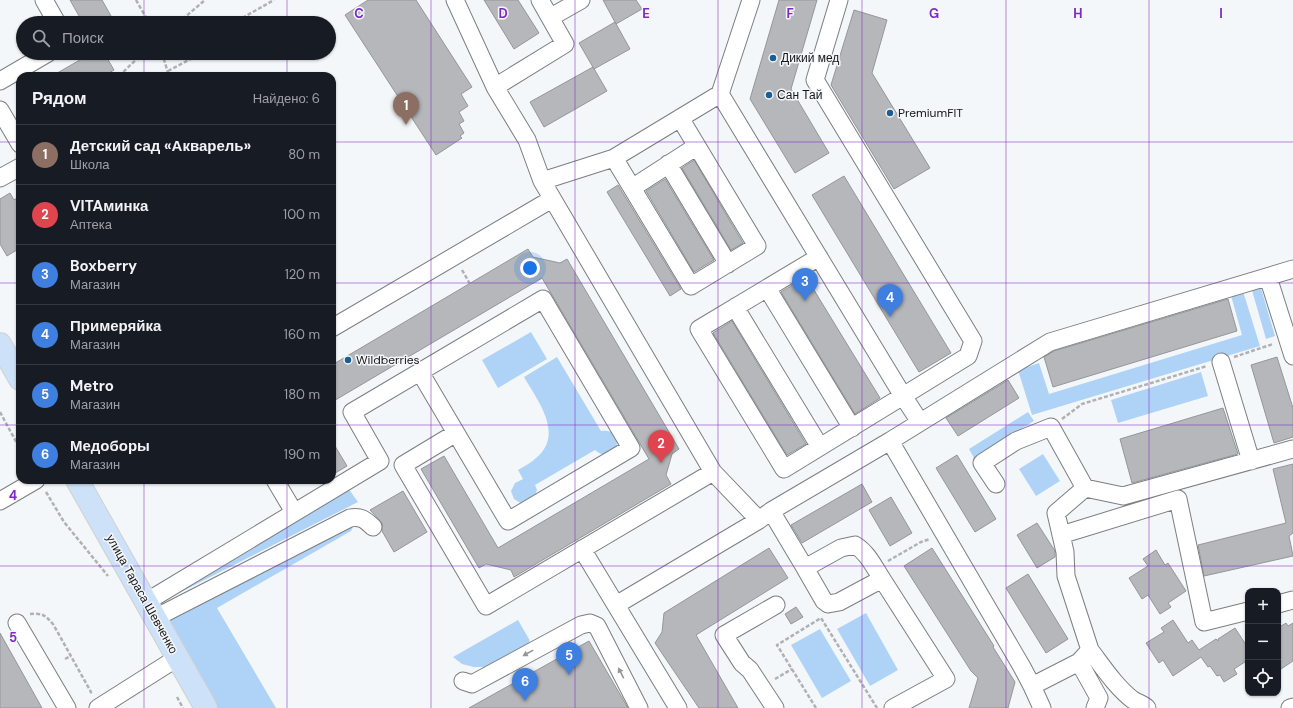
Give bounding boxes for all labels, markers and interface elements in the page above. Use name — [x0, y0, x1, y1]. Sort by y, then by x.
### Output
text: C — [354, 5, 364, 22]
text: D — [498, 5, 508, 22]
text: E — [642, 5, 650, 22]
text: F — [786, 5, 794, 22]
text: G — [929, 5, 939, 22]
text: H — [1073, 5, 1083, 22]
text: I — [1219, 5, 1223, 22]
search box — [16, 16, 336, 60]
icon: search — [30, 27, 52, 49]
text: Поиск — [62, 28, 104, 48]
place label: Дикий мед — [781, 50, 839, 66]
marker: Дикий мед — [768, 53, 778, 63]
text: Рядом — [32, 87, 87, 109]
place label: Сан Тай — [777, 87, 822, 103]
text: Найдено: 6 — [253, 90, 320, 107]
marker: Сан Тай — [764, 90, 774, 100]
pin: 1 — [393, 92, 419, 125]
place label: PremiumFIT — [898, 105, 963, 121]
marker: PremiumFIT — [885, 108, 895, 118]
text: Детский сад «Акварель» — [70, 136, 251, 156]
text: 1 — [43, 146, 47, 163]
text: 80 m — [288, 146, 320, 163]
text: Школа — [70, 156, 110, 173]
text: VITAминка — [70, 196, 148, 216]
text: 2 — [41, 206, 49, 223]
text: 100 m — [283, 206, 320, 223]
text: Аптека — [70, 216, 112, 233]
text: Boxberry — [70, 256, 137, 276]
your location — [520, 258, 540, 278]
text: 3 — [41, 266, 49, 283]
text: 120 m — [285, 266, 320, 283]
pin: 3 — [792, 268, 818, 301]
text: Магазин — [70, 276, 120, 293]
pin: 4 — [877, 284, 903, 317]
text: Примеряйка — [70, 316, 161, 336]
text: 4 — [41, 326, 49, 343]
text: 160 m — [284, 326, 320, 343]
text: Магазин — [70, 336, 120, 353]
place label: Wildberries — [356, 352, 420, 368]
marker: Wildberries — [343, 355, 353, 365]
text: Metro — [70, 376, 114, 396]
text: 5 — [41, 386, 49, 403]
text: 180 m — [284, 386, 320, 403]
text: Магазин — [70, 396, 120, 413]
pin: 2 — [648, 430, 674, 463]
text: Медоборы — [70, 436, 150, 456]
text: 6 — [41, 446, 49, 463]
text: 190 m — [284, 446, 320, 463]
text: Магазин — [70, 456, 120, 473]
text: 4 — [9, 487, 17, 504]
street label: улица Тараса Шевченко — [103, 532, 182, 657]
map controls — [1245, 588, 1281, 696]
button: + — [1245, 588, 1281, 624]
button: − — [1245, 624, 1281, 660]
text: 5 — [9, 629, 17, 646]
pin: 5 — [556, 642, 582, 675]
one-way arrow — [523, 650, 534, 657]
button: locate — [1245, 660, 1281, 696]
pin: 6 — [512, 668, 538, 701]
one-way arrow — [618, 668, 625, 679]

